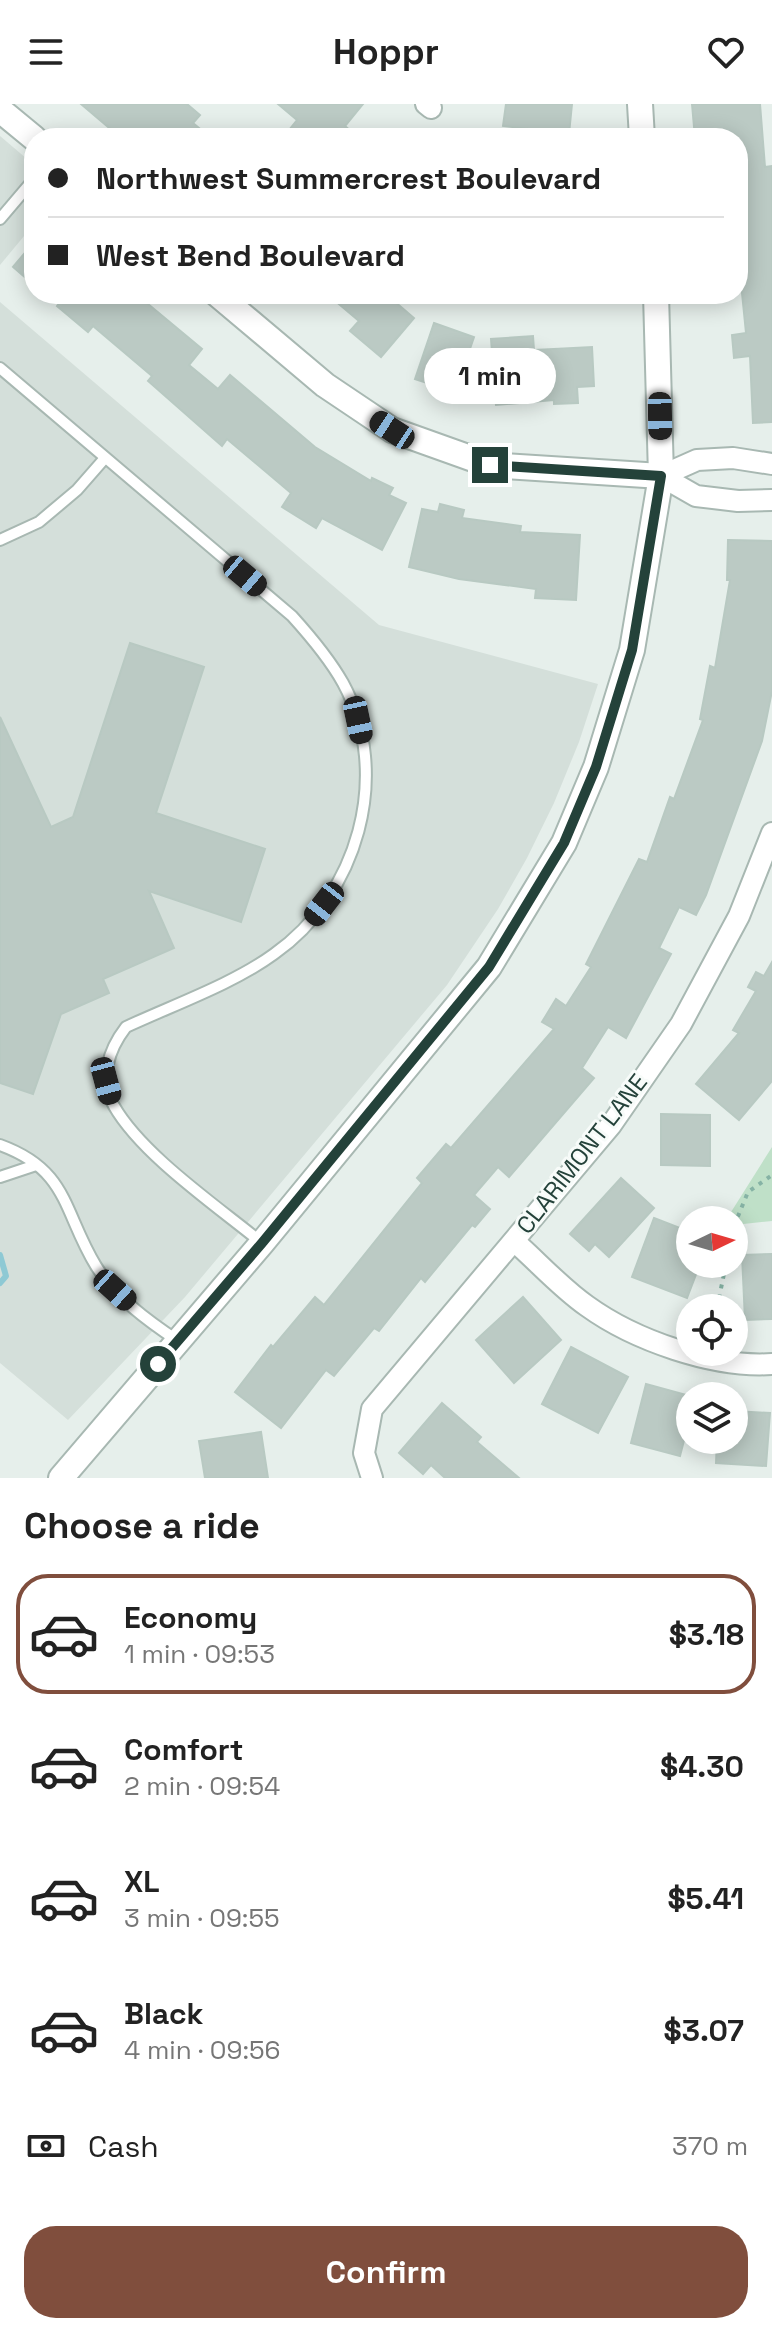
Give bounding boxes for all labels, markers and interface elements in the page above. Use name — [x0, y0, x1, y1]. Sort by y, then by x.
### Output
text: Hoppr — [333, 29, 439, 75]
icon: menu — [24, 30, 68, 74]
icon: heart — [704, 30, 748, 74]
text: Northwest Summercrest Boulevard — [96, 159, 601, 198]
text: West Bend Boulevard — [96, 236, 405, 275]
callout: 1 min — [424, 349, 556, 405]
text: 1 min — [458, 359, 522, 393]
car — [648, 392, 672, 440]
car — [365, 407, 419, 453]
route end — [472, 447, 508, 483]
car — [219, 551, 271, 601]
car — [341, 694, 375, 746]
car — [300, 878, 348, 930]
car — [88, 1055, 124, 1107]
street label: CLARIMONT LANE — [509, 1067, 654, 1240]
north arrow — [676, 1206, 748, 1278]
map controls — [676, 1206, 748, 1454]
car — [89, 1265, 141, 1315]
button: locate — [676, 1294, 748, 1366]
route start — [140, 1346, 176, 1382]
button: layers — [676, 1382, 748, 1454]
text: Choose a ride — [24, 1503, 260, 1549]
icon: car — [28, 1598, 100, 1670]
text: Economy — [124, 1598, 257, 1637]
text: $3.18 — [669, 1615, 744, 1654]
text: 1 min · 09:53 — [124, 1637, 275, 1671]
icon: car — [28, 1730, 100, 1802]
text: Comfort — [124, 1730, 243, 1769]
text: $4.30 — [660, 1747, 744, 1786]
text: 2 min · 09:54 — [124, 1769, 280, 1803]
icon: car — [28, 1862, 100, 1934]
text: XL — [124, 1862, 160, 1901]
text: $5.41 — [667, 1879, 744, 1918]
text: 3 min · 09:55 — [124, 1901, 280, 1935]
icon: car — [28, 1994, 100, 2066]
text: Black — [124, 1994, 203, 2033]
text: $3.07 — [664, 2011, 744, 2050]
text: 4 min · 09:56 — [124, 2033, 280, 2067]
icon: cash — [24, 2124, 68, 2168]
text: Cash — [88, 2127, 159, 2166]
text: 370 m — [672, 2129, 748, 2163]
button: Confirm — [24, 2226, 748, 2318]

